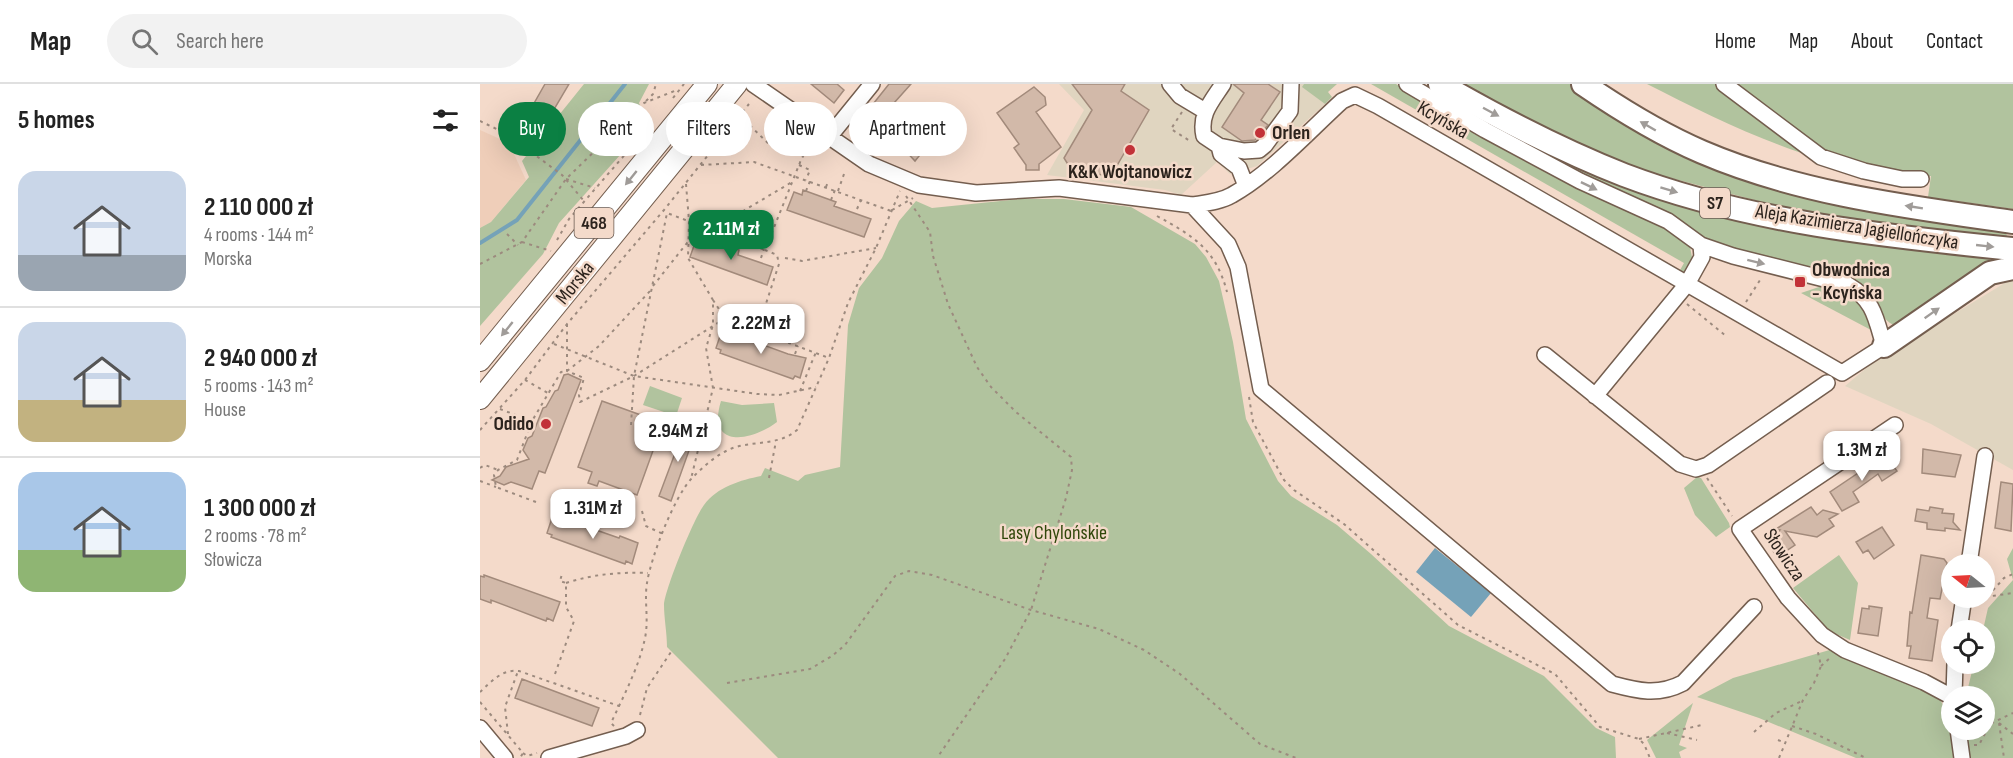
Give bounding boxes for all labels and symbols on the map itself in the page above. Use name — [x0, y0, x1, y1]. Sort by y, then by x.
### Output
street label: Kcyńska — [1413, 96, 1473, 144]
one-way arrow — [1482, 107, 1499, 117]
one-way arrow — [1640, 120, 1656, 131]
place label: Orlen — [1272, 121, 1310, 145]
marker: Orlen — [1253, 126, 1267, 140]
marker: K&K Wojtanowicz — [1123, 143, 1137, 157]
place label: K&K Wojtanowicz — [1068, 160, 1192, 184]
one-way arrow — [624, 170, 637, 186]
one-way arrow — [1580, 180, 1598, 190]
one-way arrow — [1660, 186, 1678, 195]
road number: S7 — [1700, 188, 1730, 218]
street label: Aleja Kazimierza Jagiellończyka — [1753, 199, 1960, 255]
one-way arrow — [1904, 202, 1923, 211]
road number: 468 — [574, 208, 614, 238]
pin: 2.11M zł — [669, 210, 793, 261]
one-way arrow — [1975, 241, 1994, 251]
street label: Morska — [551, 257, 599, 309]
one-way arrow — [1747, 257, 1766, 267]
place label: Obwodnica - Kcyńska — [1812, 258, 1890, 305]
marker: Obwodnica - Kcyńska — [1793, 275, 1807, 289]
pin: 2.22M zł — [699, 304, 823, 355]
one-way arrow — [1924, 307, 1940, 319]
one-way arrow — [500, 321, 513, 337]
place label: Odido — [493, 412, 534, 436]
pin: 2.94M zł — [616, 412, 740, 463]
marker: Odido — [539, 417, 553, 431]
pin: 1.3M zł — [1807, 431, 1917, 482]
pin: 1.31M zł — [531, 489, 655, 540]
park label: Lasy Chylońskie — [1001, 521, 1107, 545]
street label: Słowicza — [1758, 524, 1810, 586]
north arrow — [1941, 554, 1995, 608]

